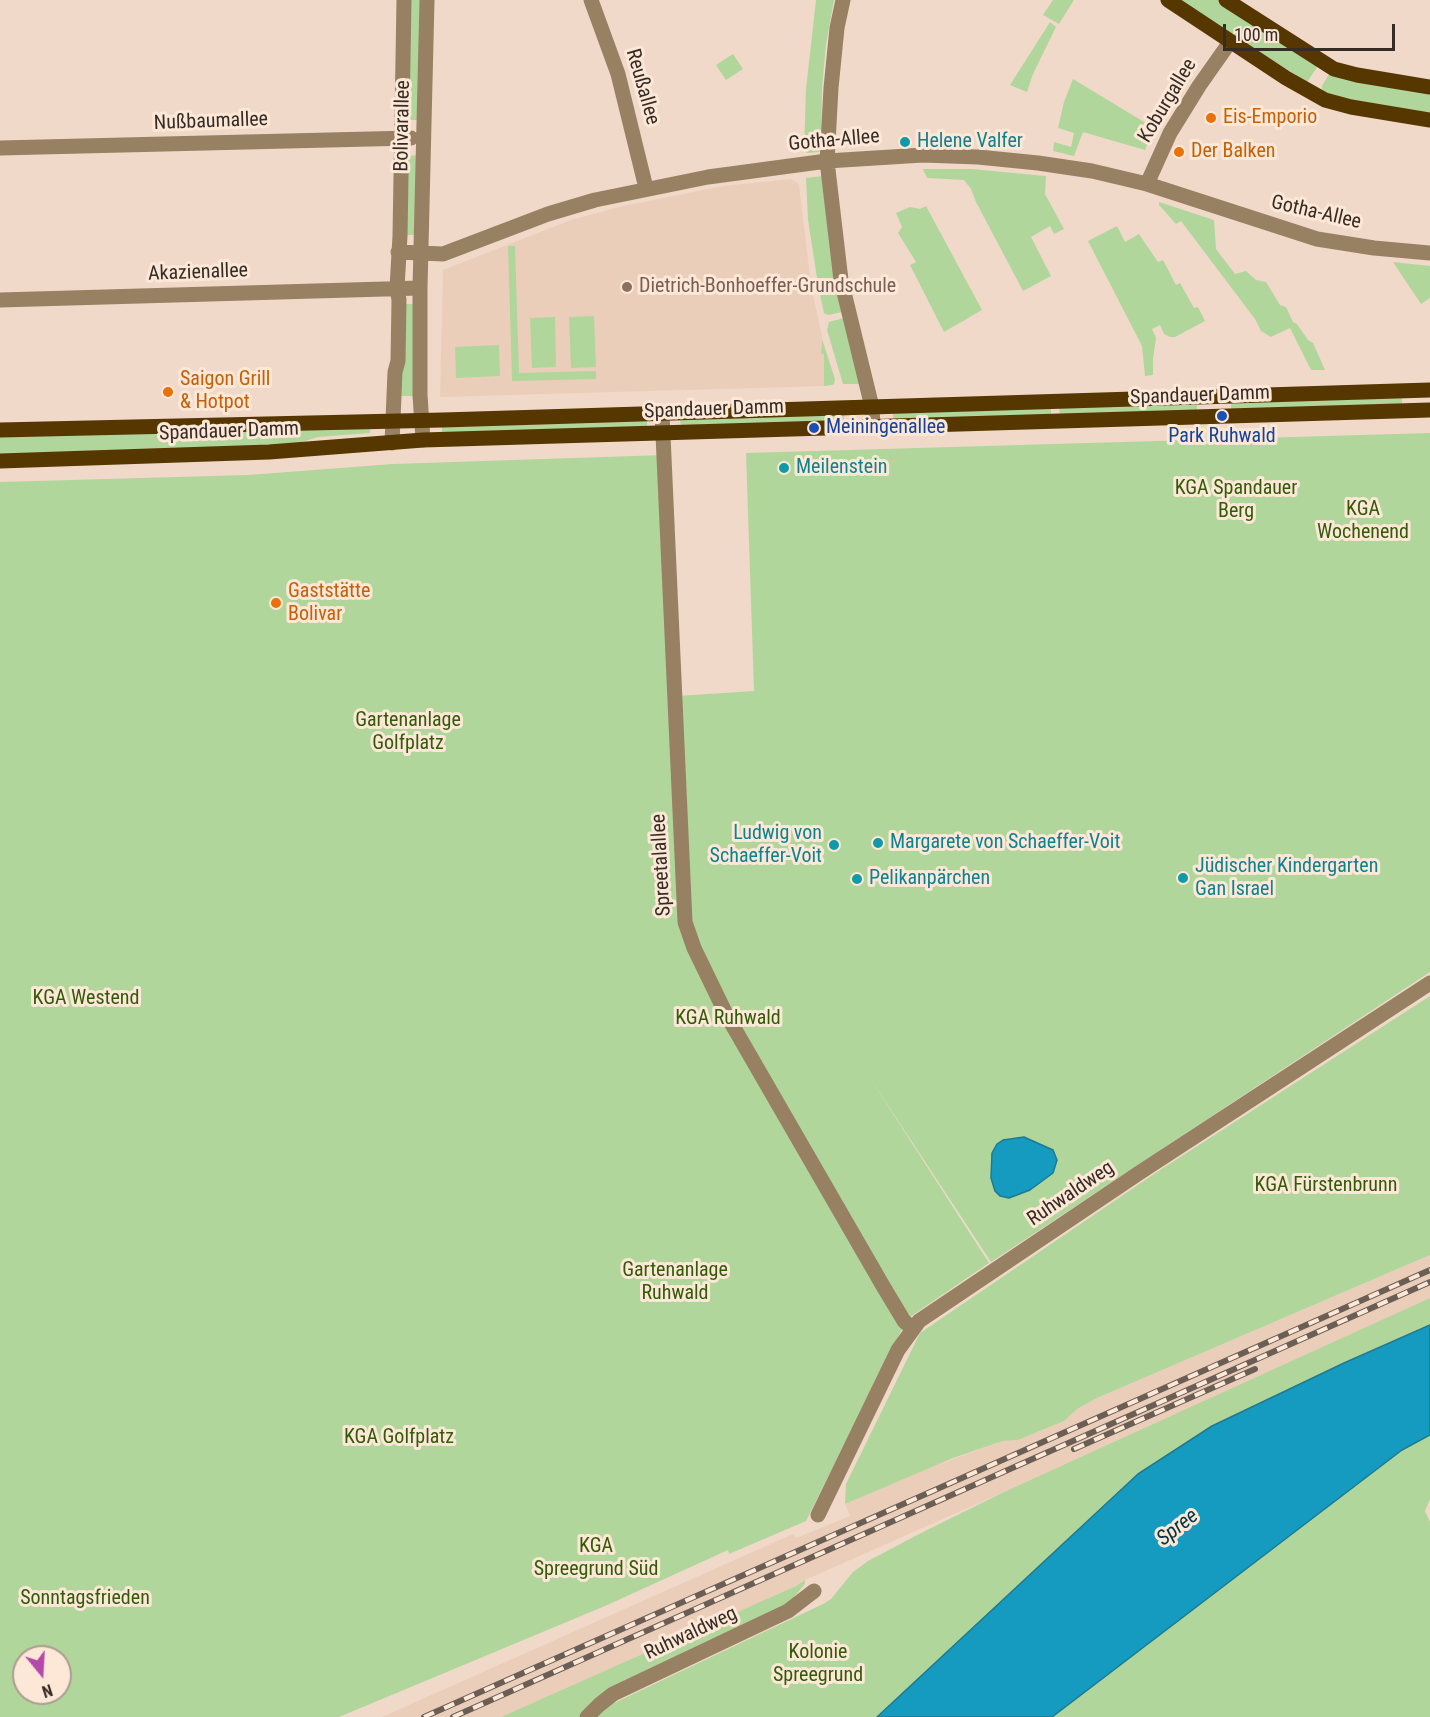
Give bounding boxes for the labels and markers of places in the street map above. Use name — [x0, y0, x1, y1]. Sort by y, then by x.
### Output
place label: Eis-Emporio — [1223, 106, 1317, 130]
marker: Eis-Emporio — [1204, 111, 1218, 125]
place label: Helene Valfer — [917, 130, 1023, 154]
marker: Helene Valfer — [898, 135, 912, 149]
place label: Der Balken — [1191, 140, 1275, 164]
marker: Der Balken — [1172, 145, 1186, 159]
place label: Dietrich-Bonhoeffer-Grundschule — [639, 275, 896, 299]
marker: Dietrich-Bonhoeffer-Grundschule — [620, 280, 634, 294]
place label: Saigon Grill & Hotpot — [180, 368, 270, 415]
marker: Saigon Grill & Hotpot — [161, 385, 175, 399]
marker: Park Ruhwald — [1215, 409, 1229, 423]
place label: Meiningenallee — [826, 416, 945, 440]
marker: Meiningenallee — [807, 421, 821, 435]
place label: Park Ruhwald — [1168, 425, 1276, 449]
place label: Meilenstein — [796, 456, 887, 480]
marker: Meilenstein — [777, 461, 791, 475]
place label: Gaststätte Bolivar — [288, 580, 370, 627]
marker: Gaststätte Bolivar — [269, 596, 283, 610]
place label: Ludwig von Schaeffer-Voit — [710, 822, 822, 869]
place label: Margarete von Schaeffer-Voit — [890, 831, 1120, 855]
marker: Margarete von Schaeffer-Voit — [871, 836, 885, 850]
marker: Ludwig von Schaeffer-Voit — [827, 838, 841, 852]
place label: Jüdischer Kindergarten Gan Israel — [1195, 855, 1378, 902]
place label: Pelikanpärchen — [869, 867, 990, 891]
marker: Jüdischer Kindergarten Gan Israel — [1176, 871, 1190, 885]
marker: Pelikanpärchen — [850, 872, 864, 886]

